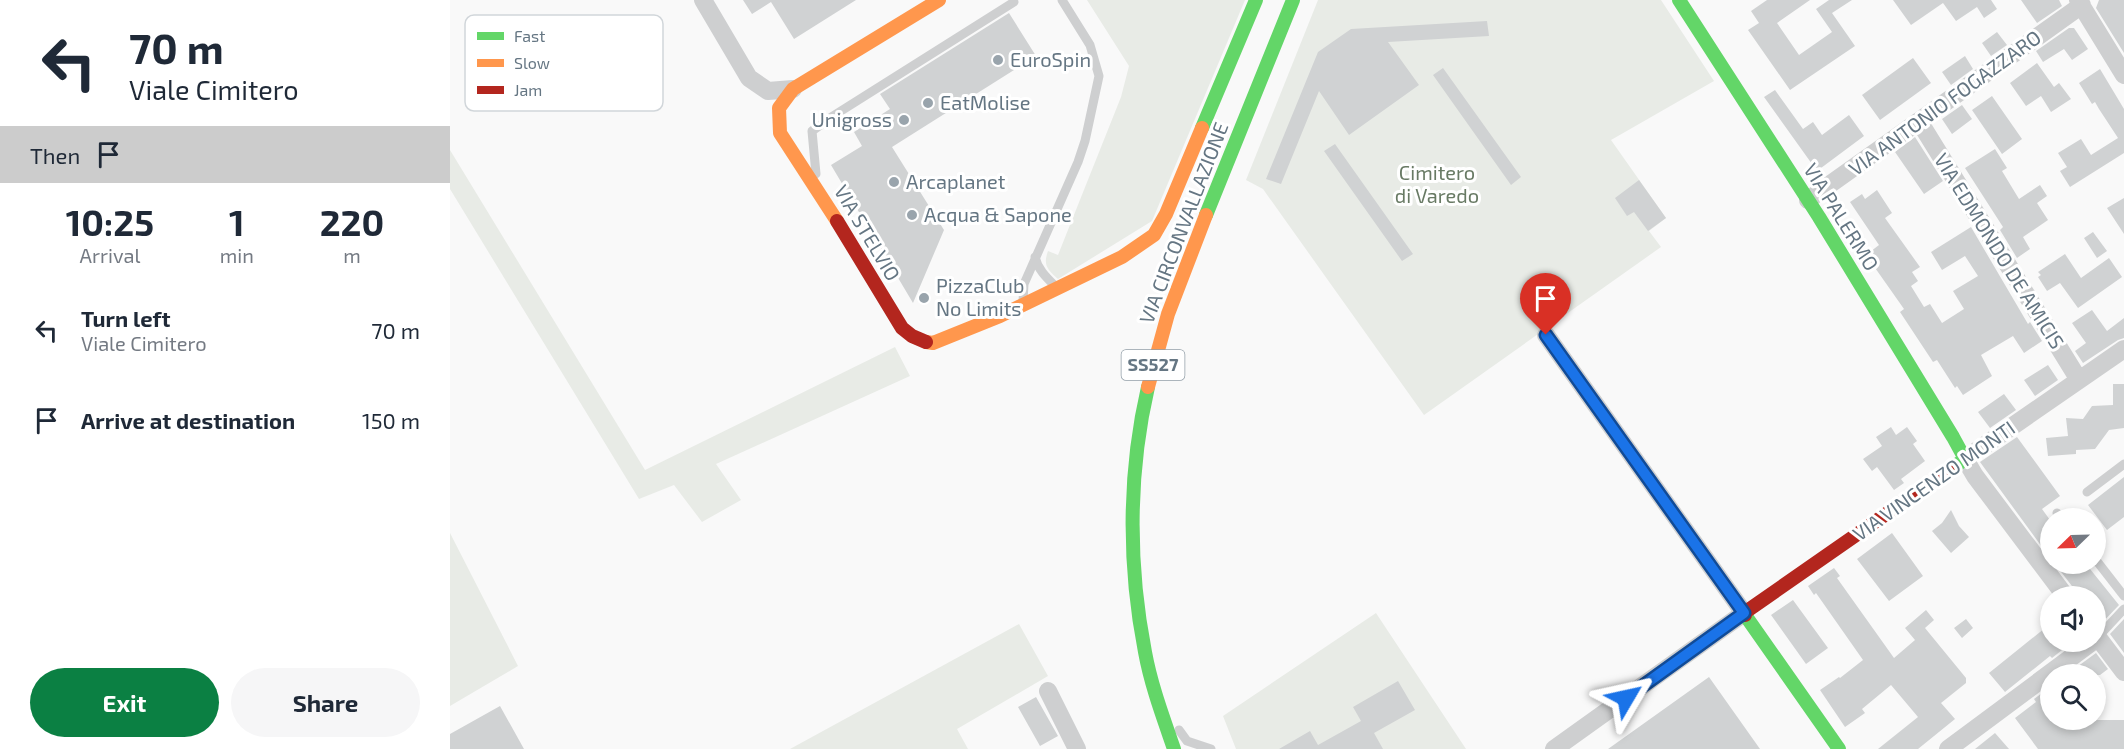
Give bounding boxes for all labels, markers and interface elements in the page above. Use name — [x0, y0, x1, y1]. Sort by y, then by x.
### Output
legend — [465, 15, 663, 111]
text: 70 m — [129, 22, 224, 72]
icon: left — [30, 24, 108, 102]
street label: VIA ANTONIO FOGAZZARO — [1844, 24, 2045, 180]
text: Fast — [514, 26, 545, 45]
place label: EuroSpin — [1010, 47, 1091, 71]
text: Slow — [514, 53, 550, 72]
marker: EuroSpin — [991, 53, 1005, 67]
text: Viale Cimitero — [129, 73, 299, 105]
text: Jam — [514, 80, 542, 99]
place label: EatMolise — [940, 90, 1031, 114]
marker: EatMolise — [921, 96, 935, 110]
place label: Unigross — [812, 107, 892, 131]
marker: Unigross — [897, 113, 911, 127]
street label: VIA CIRCONVALLAZIONE — [1134, 119, 1233, 327]
icon: arrive — [92, 138, 125, 171]
text: Then — [30, 142, 80, 168]
street label: VIA EDMONDO DE AMICIS — [1930, 148, 2070, 353]
street label: VIA PALERMO — [1799, 158, 1884, 275]
park label: Cimitero di Varedo — [1395, 160, 1479, 207]
place label: Arcaplanet — [906, 169, 1006, 193]
marker: Arcaplanet — [887, 175, 901, 189]
street label: VIA STELVIO — [830, 180, 906, 285]
text: 10:25 — [66, 200, 154, 243]
text: 1 — [229, 200, 245, 243]
text: 220 — [320, 200, 384, 243]
place label: Acqua & Sapone — [924, 202, 1072, 226]
marker: Acqua & Sapone — [905, 208, 919, 222]
text: Arrival — [79, 243, 140, 267]
text: min — [220, 243, 254, 267]
text: m — [343, 243, 361, 267]
place label: PizzaClub No Limits — [936, 273, 1024, 320]
pin — [1520, 273, 1571, 335]
icon: arrive — [1529, 282, 1562, 315]
marker: PizzaClub No Limits — [917, 291, 931, 305]
text: Turn left — [81, 305, 170, 331]
icon: left — [30, 314, 63, 347]
text: 70 m — [371, 317, 420, 343]
text: Viale Cimitero — [81, 331, 207, 355]
road number: SS527 — [1122, 350, 1184, 380]
icon: arrive — [30, 404, 63, 437]
text: Arrive at destination — [81, 407, 295, 433]
text: 150 m — [362, 407, 420, 433]
street label: VIA VINCENZO MONTI — [1848, 415, 2019, 545]
north arrow — [2040, 508, 2106, 574]
map controls — [2040, 508, 2106, 730]
button: sound — [2040, 586, 2106, 652]
button: search — [2040, 664, 2106, 730]
position arrow — [1594, 666, 1658, 730]
button: Exit — [30, 668, 219, 737]
button: Share — [231, 668, 420, 737]

